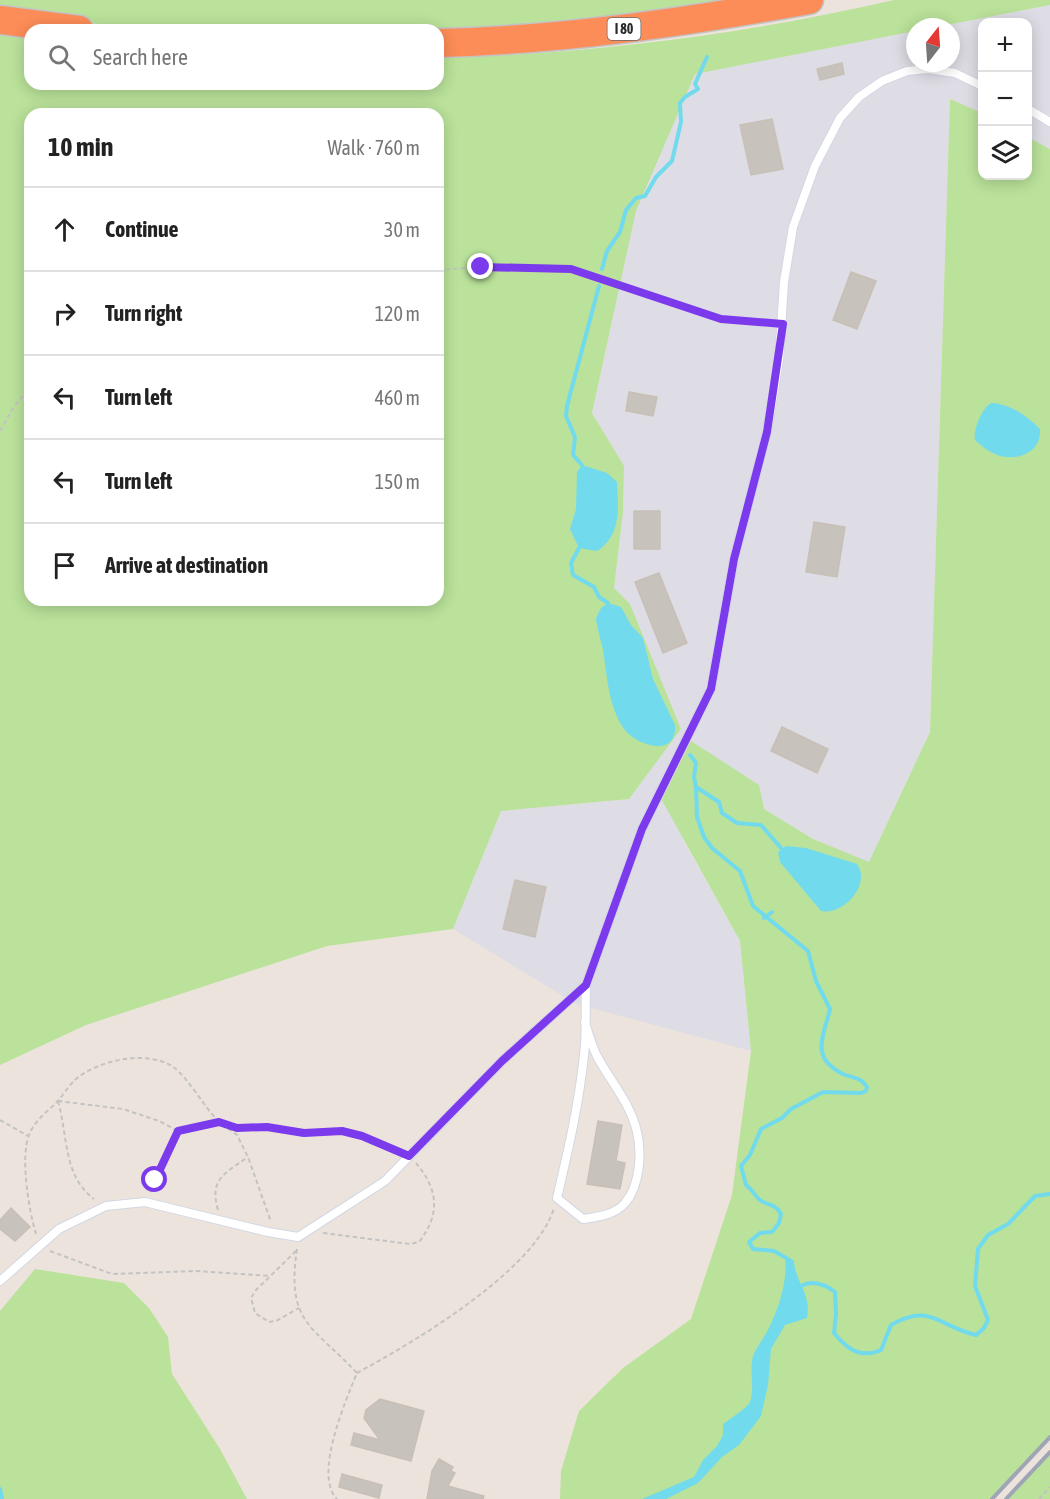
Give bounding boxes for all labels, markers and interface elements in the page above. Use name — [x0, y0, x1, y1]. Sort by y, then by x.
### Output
road number: I 80 — [608, 18, 640, 40]
north arrow — [906, 18, 960, 72]
map controls — [978, 18, 1032, 180]
button: + — [978, 18, 1032, 72]
search box — [24, 24, 444, 90]
icon: search — [45, 41, 78, 74]
text: Search here — [93, 44, 188, 70]
button: − — [978, 72, 1032, 126]
button: layers — [978, 126, 1032, 180]
text: 10 min — [48, 132, 113, 162]
text: Walk · 760 m — [328, 136, 420, 159]
icon: ahead — [48, 213, 81, 246]
text: Continue — [105, 216, 179, 242]
text: 30 m — [384, 218, 420, 241]
route end — [467, 253, 493, 279]
icon: right — [48, 297, 81, 330]
text: Turn right — [105, 300, 182, 326]
text: 120 m — [375, 302, 420, 325]
icon: left — [48, 381, 81, 414]
text: Turn left — [105, 384, 172, 410]
text: 460 m — [375, 386, 420, 409]
icon: left — [48, 465, 81, 498]
text: Turn left — [105, 468, 172, 494]
text: 150 m — [375, 470, 420, 493]
icon: arrive — [48, 549, 81, 582]
text: Arrive at destination — [105, 552, 268, 578]
route start — [141, 1166, 167, 1192]

